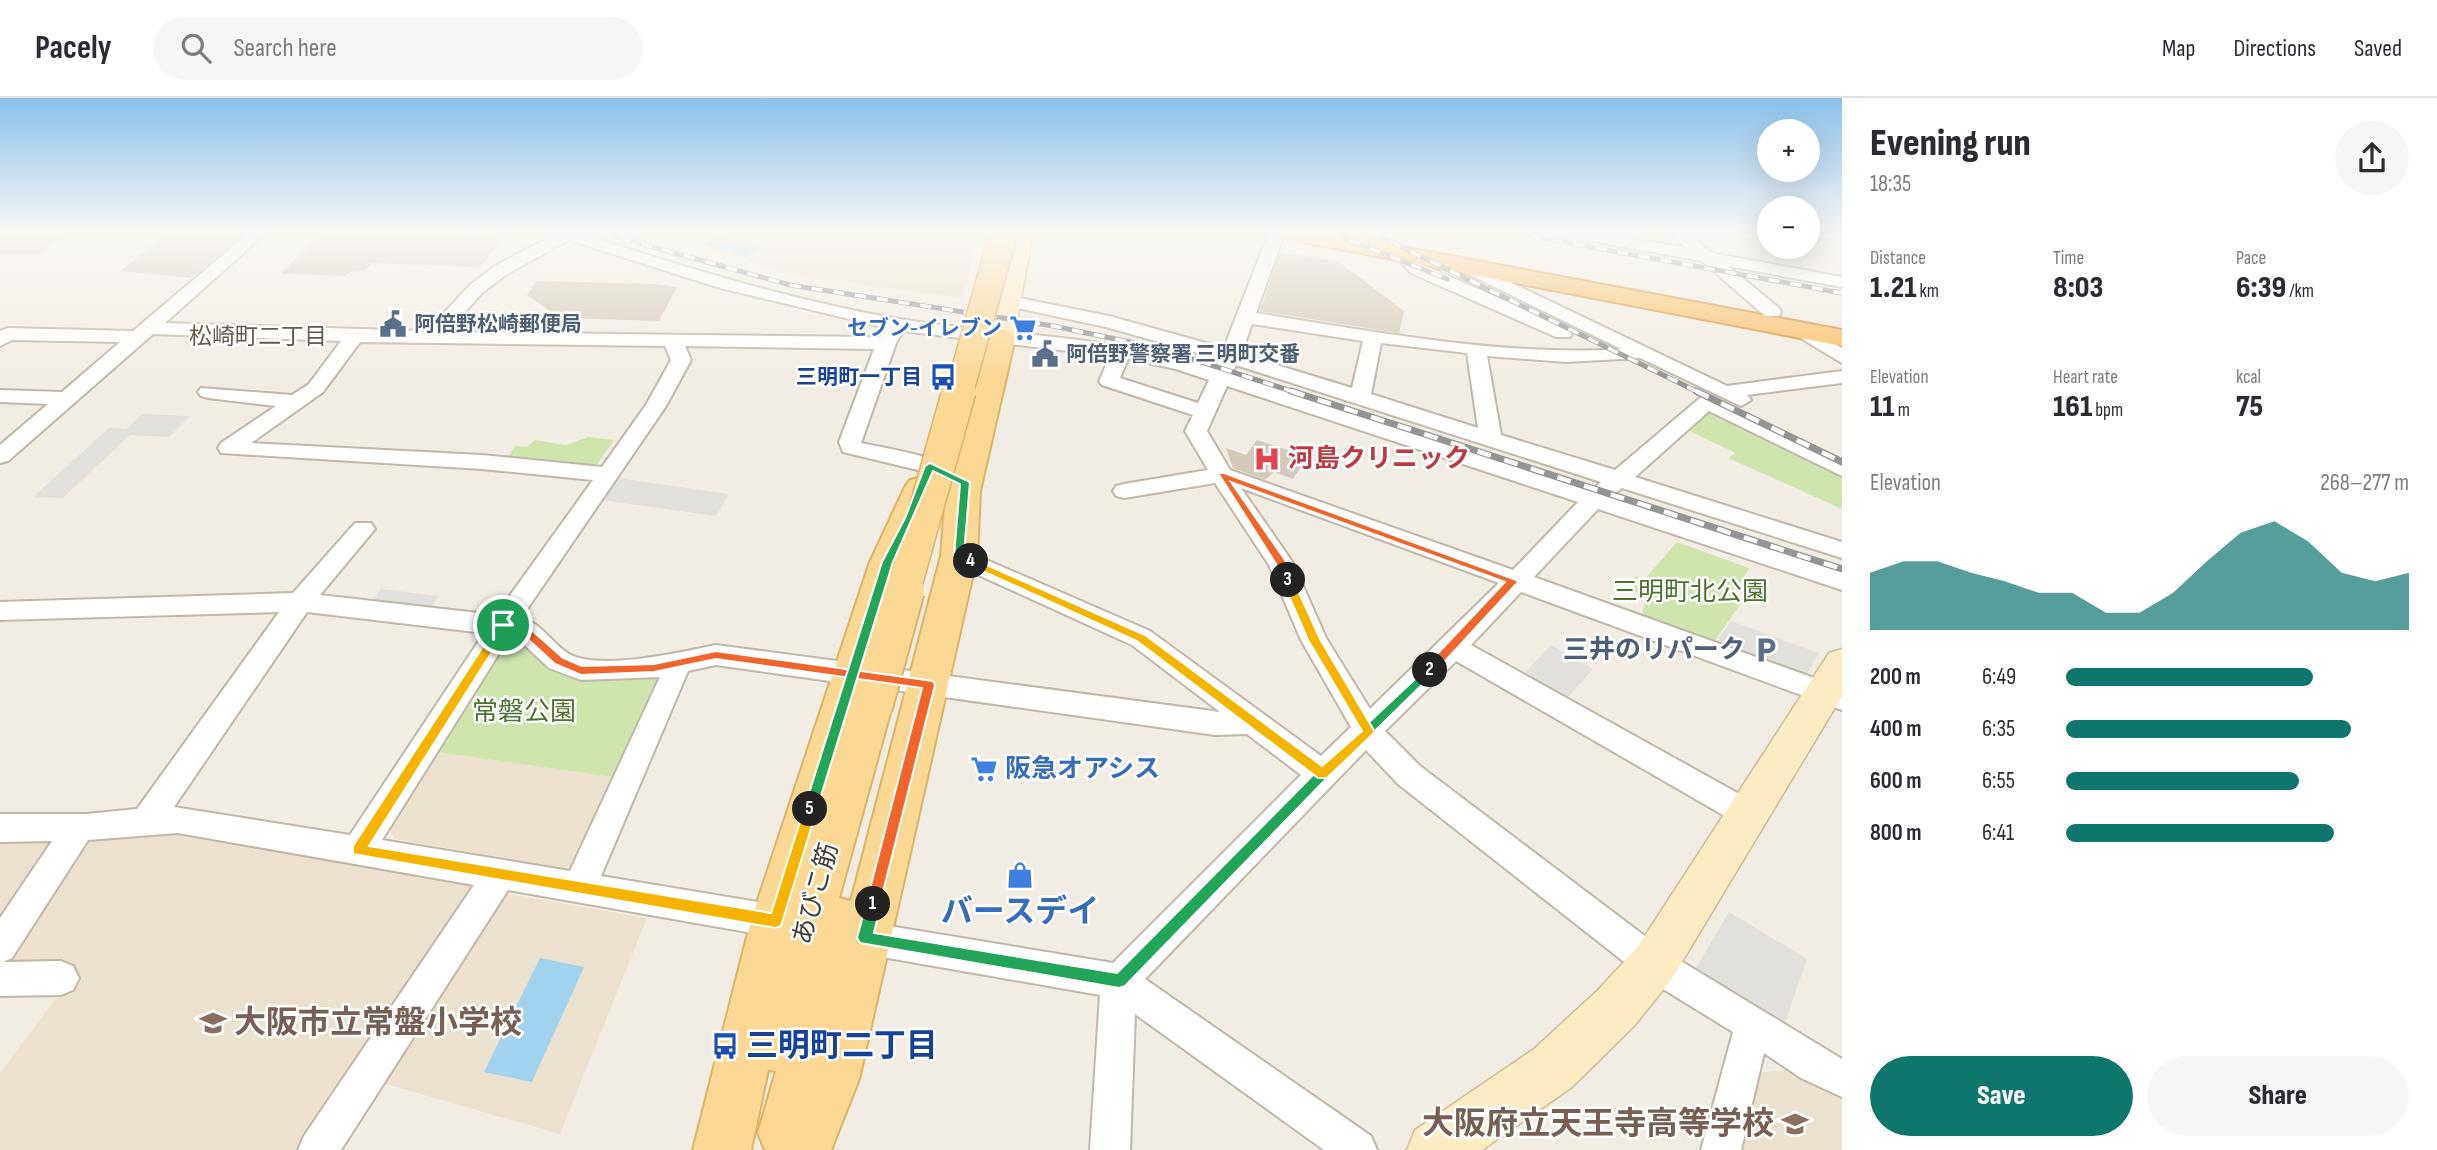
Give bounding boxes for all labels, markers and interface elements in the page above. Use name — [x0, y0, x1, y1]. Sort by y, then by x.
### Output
search box — [153, 17, 643, 80]
text: Pacely — [35, 28, 111, 68]
icon: search — [177, 29, 215, 67]
text: Search here — [233, 33, 337, 64]
text: Map — [2162, 34, 2195, 63]
text: Directions — [2233, 34, 2316, 63]
text: Saved — [2354, 34, 2402, 63]
map controls — [1757, 119, 1820, 259]
button: + — [1757, 119, 1820, 182]
text: Evening run — [1870, 121, 2031, 166]
button: share — [2335, 121, 2409, 195]
text: 18:35 — [1870, 170, 1911, 198]
button: − — [1757, 196, 1820, 259]
text: Distance — [1870, 247, 1926, 270]
text: Time — [2053, 247, 2084, 270]
text: Pace — [2236, 247, 2266, 270]
text: 1.21 — [1870, 270, 1917, 306]
text: 8:03 — [2053, 270, 2103, 306]
text: 6:39 — [2236, 270, 2286, 306]
text: km — [1917, 280, 1939, 303]
text: /km — [2286, 280, 2314, 303]
public building icon: 阿倍野松崎郵便局 — [378, 309, 408, 339]
place label: 阿倍野松崎郵便局 — [414, 312, 582, 337]
supermarket icon: セブン-イレブン — [1008, 313, 1038, 343]
place label: セブン-イレブン — [847, 316, 1002, 341]
district label: 松崎町二丁目 — [189, 323, 327, 351]
public building icon: 阿倍野警察署 三明町交番 — [1030, 339, 1060, 369]
place label: 阿倍野警察署 三明町交番 — [1066, 342, 1300, 367]
bus stop icon: 三明町一丁目 — [928, 362, 958, 392]
place label: 三明町一丁目 — [796, 365, 922, 390]
text: Elevation — [1870, 366, 1929, 389]
text: Heart rate — [2053, 366, 2118, 389]
text: kcal — [2236, 366, 2261, 389]
text: 11 — [1870, 389, 1895, 425]
text: 161 — [2053, 389, 2092, 425]
text: 75 — [2236, 389, 2263, 425]
text: m — [1895, 399, 1910, 422]
text: bpm — [2092, 399, 2123, 422]
hospital icon: 河島クリニック — [1252, 444, 1282, 474]
place label: 河島クリニック — [1288, 444, 1470, 475]
text: Elevation — [1870, 469, 1941, 497]
text: 268–277 m — [2320, 469, 2409, 497]
pin: 4 — [954, 544, 988, 578]
text: 4 — [966, 549, 975, 572]
pin: 3 — [1270, 562, 1306, 598]
text: 3 — [1283, 568, 1292, 591]
park label: 三明町北公園 — [1612, 577, 1768, 608]
pin — [473, 595, 533, 655]
icon: arrive — [484, 606, 522, 644]
place label: 三井のリパーク — [1563, 635, 1745, 666]
parking icon: 三井のリパーク — [1751, 635, 1781, 665]
pin: 2 — [1412, 652, 1448, 688]
text: 2 — [1425, 658, 1434, 681]
text: 200 m — [1870, 663, 1921, 691]
text: 6:49 — [1982, 663, 2016, 691]
park label: 常磐公園 — [472, 697, 576, 728]
text: 400 m — [1870, 715, 1921, 743]
text: 6:35 — [1982, 715, 2015, 743]
supermarket icon: 阪急オアシス — [969, 754, 999, 784]
place label: 阪急オアシス — [1005, 754, 1160, 785]
text: 600 m — [1870, 767, 1922, 795]
text: 6:55 — [1982, 767, 2015, 795]
pin: 5 — [792, 792, 828, 826]
text: 5 — [805, 797, 814, 820]
text: 800 m — [1870, 819, 1922, 847]
text: 6:41 — [1982, 819, 2014, 847]
street label: あびこ筋 — [787, 840, 845, 948]
shop icon: バースデイ — [1005, 860, 1035, 890]
pin: 1 — [856, 886, 890, 922]
text: 1 — [869, 892, 876, 915]
place label: バースデイ — [941, 893, 1099, 932]
place label: 大阪市立常盤小学校 — [234, 1004, 522, 1043]
school or university icon: 大阪市立常盤小学校 — [198, 1008, 228, 1038]
place label: 三明町二丁目 — [746, 1027, 938, 1066]
bus stop icon: 三明町二丁目 — [710, 1031, 740, 1061]
button: Save — [1870, 1056, 2133, 1136]
button: Share — [2147, 1056, 2409, 1136]
place label: 大阪府立天王寺高等学校 — [1422, 1105, 1774, 1144]
school or university icon: 大阪府立天王寺高等学校 — [1780, 1109, 1810, 1139]

